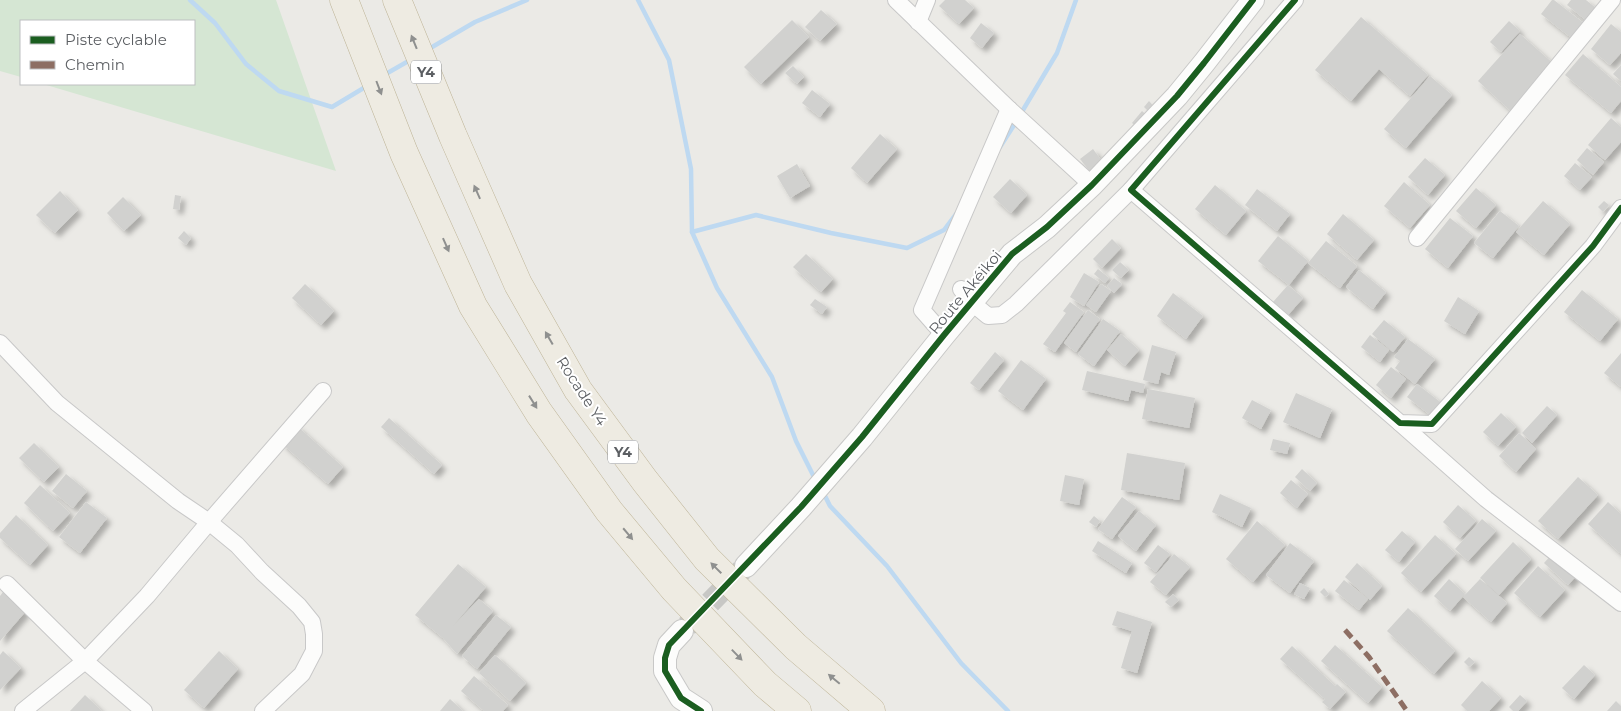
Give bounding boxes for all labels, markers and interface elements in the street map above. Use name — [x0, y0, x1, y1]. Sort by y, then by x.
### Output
legend — [20, 20, 195, 85]
text: Piste cyclable — [65, 30, 167, 49]
one-way arrow — [410, 34, 418, 49]
text: Chemin — [65, 55, 125, 74]
road number: Y4 — [411, 61, 441, 84]
one-way arrow — [375, 81, 383, 96]
one-way arrow — [473, 185, 481, 199]
one-way arrow — [442, 238, 450, 252]
street label: Route Akéikoi — [924, 246, 1006, 338]
one-way arrow — [544, 331, 553, 345]
street label: Rocade Y4 — [553, 353, 611, 429]
one-way arrow — [528, 396, 538, 409]
road number: Y4 — [608, 441, 638, 464]
one-way arrow — [622, 528, 633, 540]
one-way arrow — [710, 562, 722, 574]
one-way arrow — [731, 648, 743, 660]
one-way arrow — [828, 674, 841, 685]

